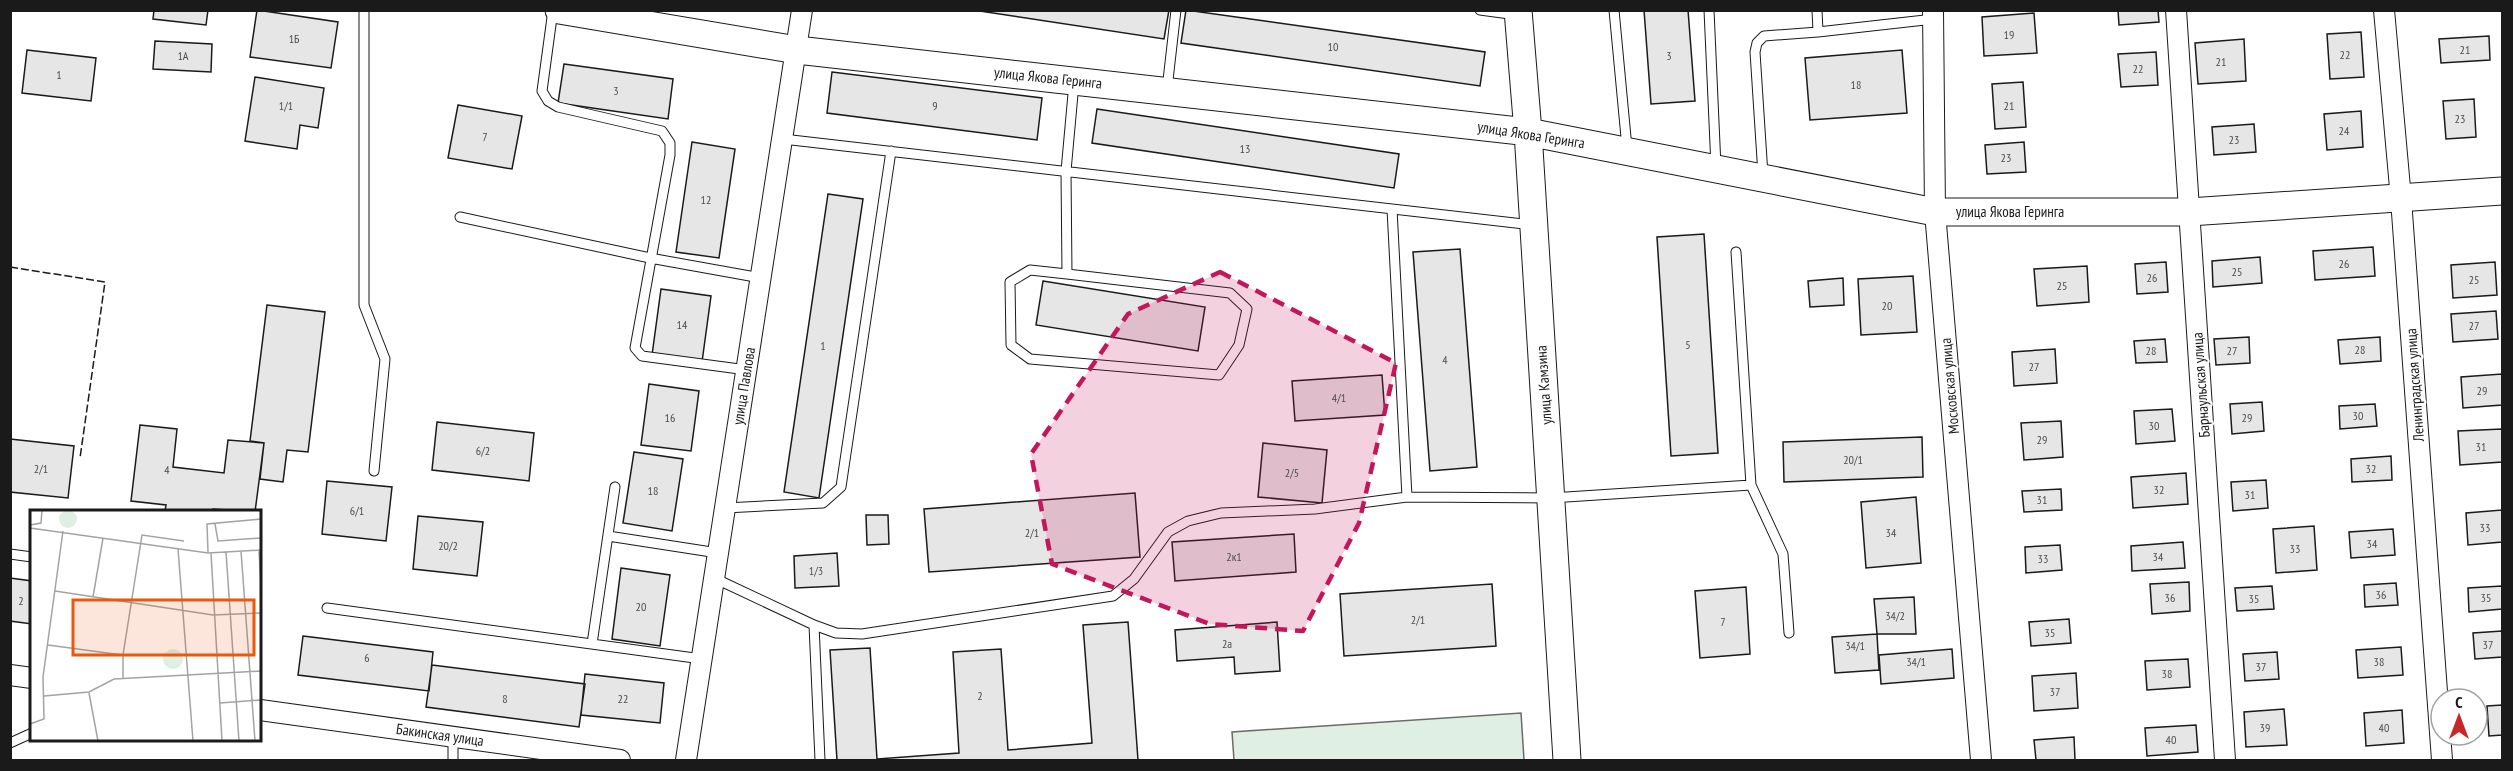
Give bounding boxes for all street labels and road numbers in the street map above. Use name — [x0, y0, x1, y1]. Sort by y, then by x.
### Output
street label: улица Якова Геринга — [993, 62, 1103, 93]
street label: улица Якова Геринга — [1476, 117, 1586, 152]
street label: улица Якова Геринга — [1956, 202, 2064, 221]
street label: Ленинградская улица — [2401, 328, 2428, 443]
street label: Барнаульская улица — [2187, 332, 2214, 438]
street label: Московская улица — [1936, 337, 1963, 435]
street label: улица Камзина — [1531, 345, 1556, 425]
street label: улица Павлова — [728, 346, 759, 426]
street label: Бакинская улица — [395, 719, 485, 750]

